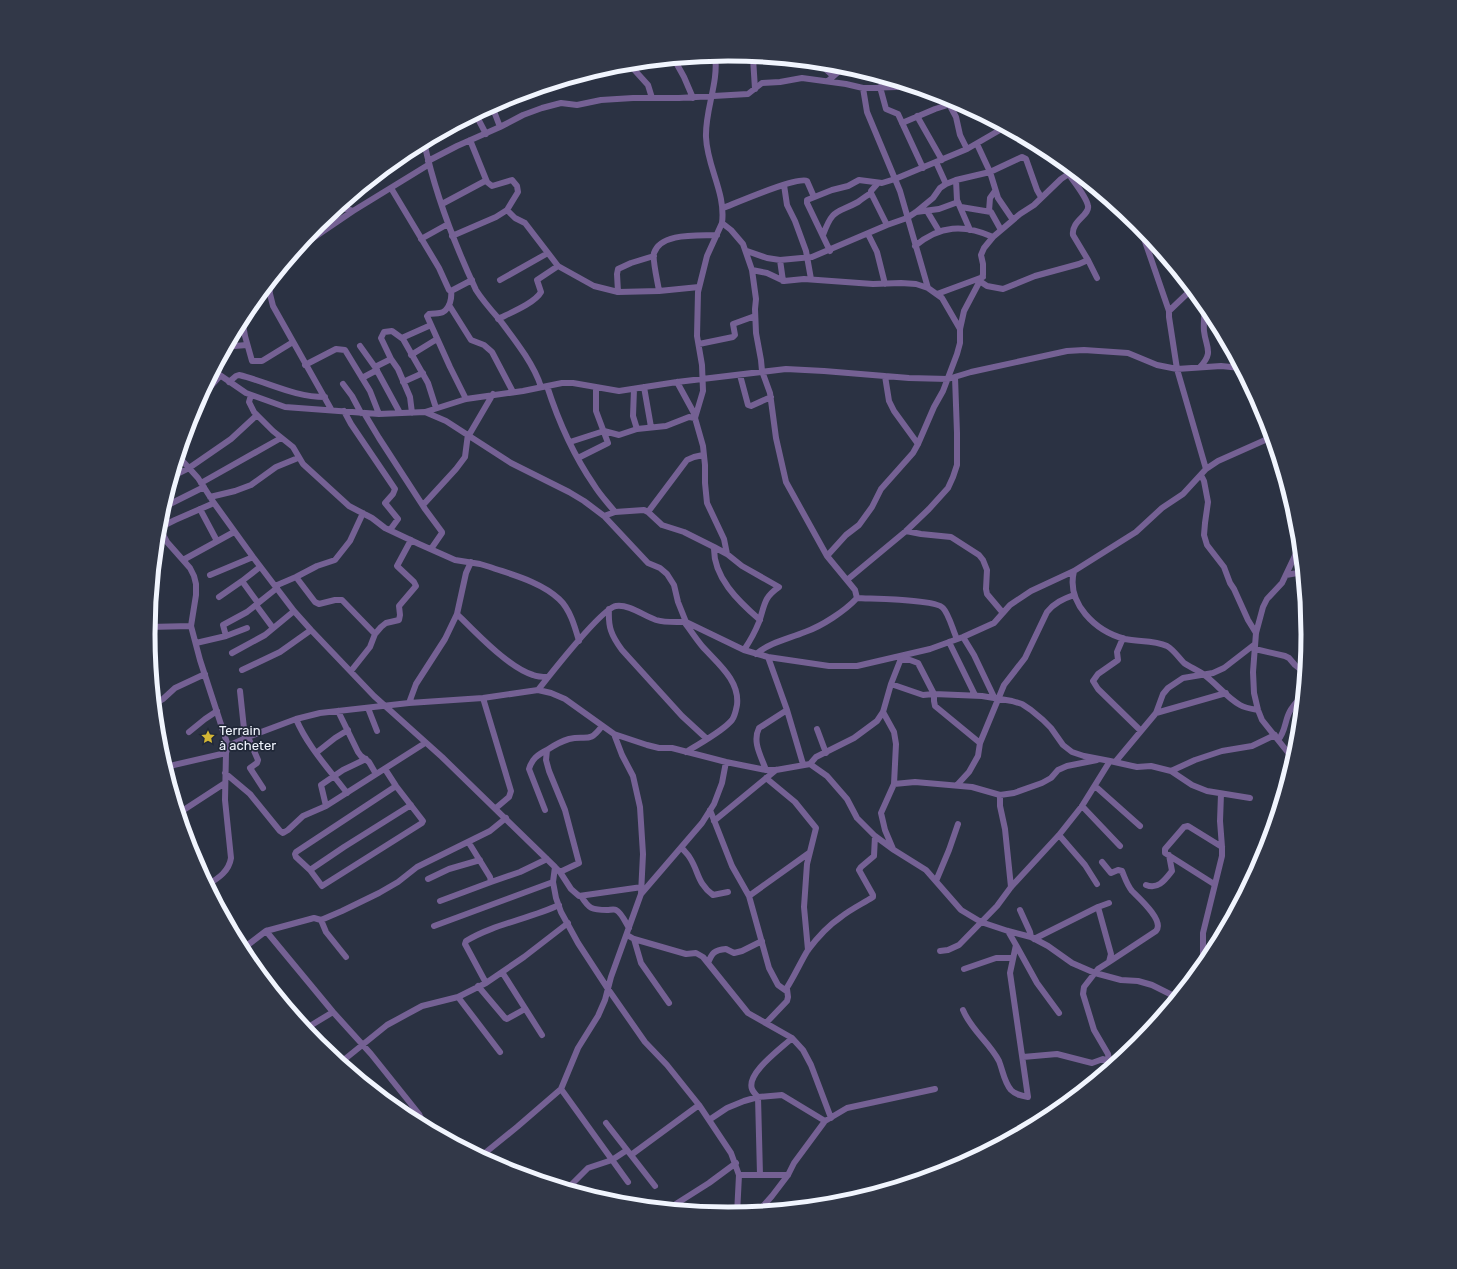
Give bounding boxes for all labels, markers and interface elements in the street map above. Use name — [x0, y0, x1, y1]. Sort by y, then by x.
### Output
place label: Terrain à acheter — [219, 723, 276, 753]
place icon: Terrain à acheter — [200, 729, 216, 745]

